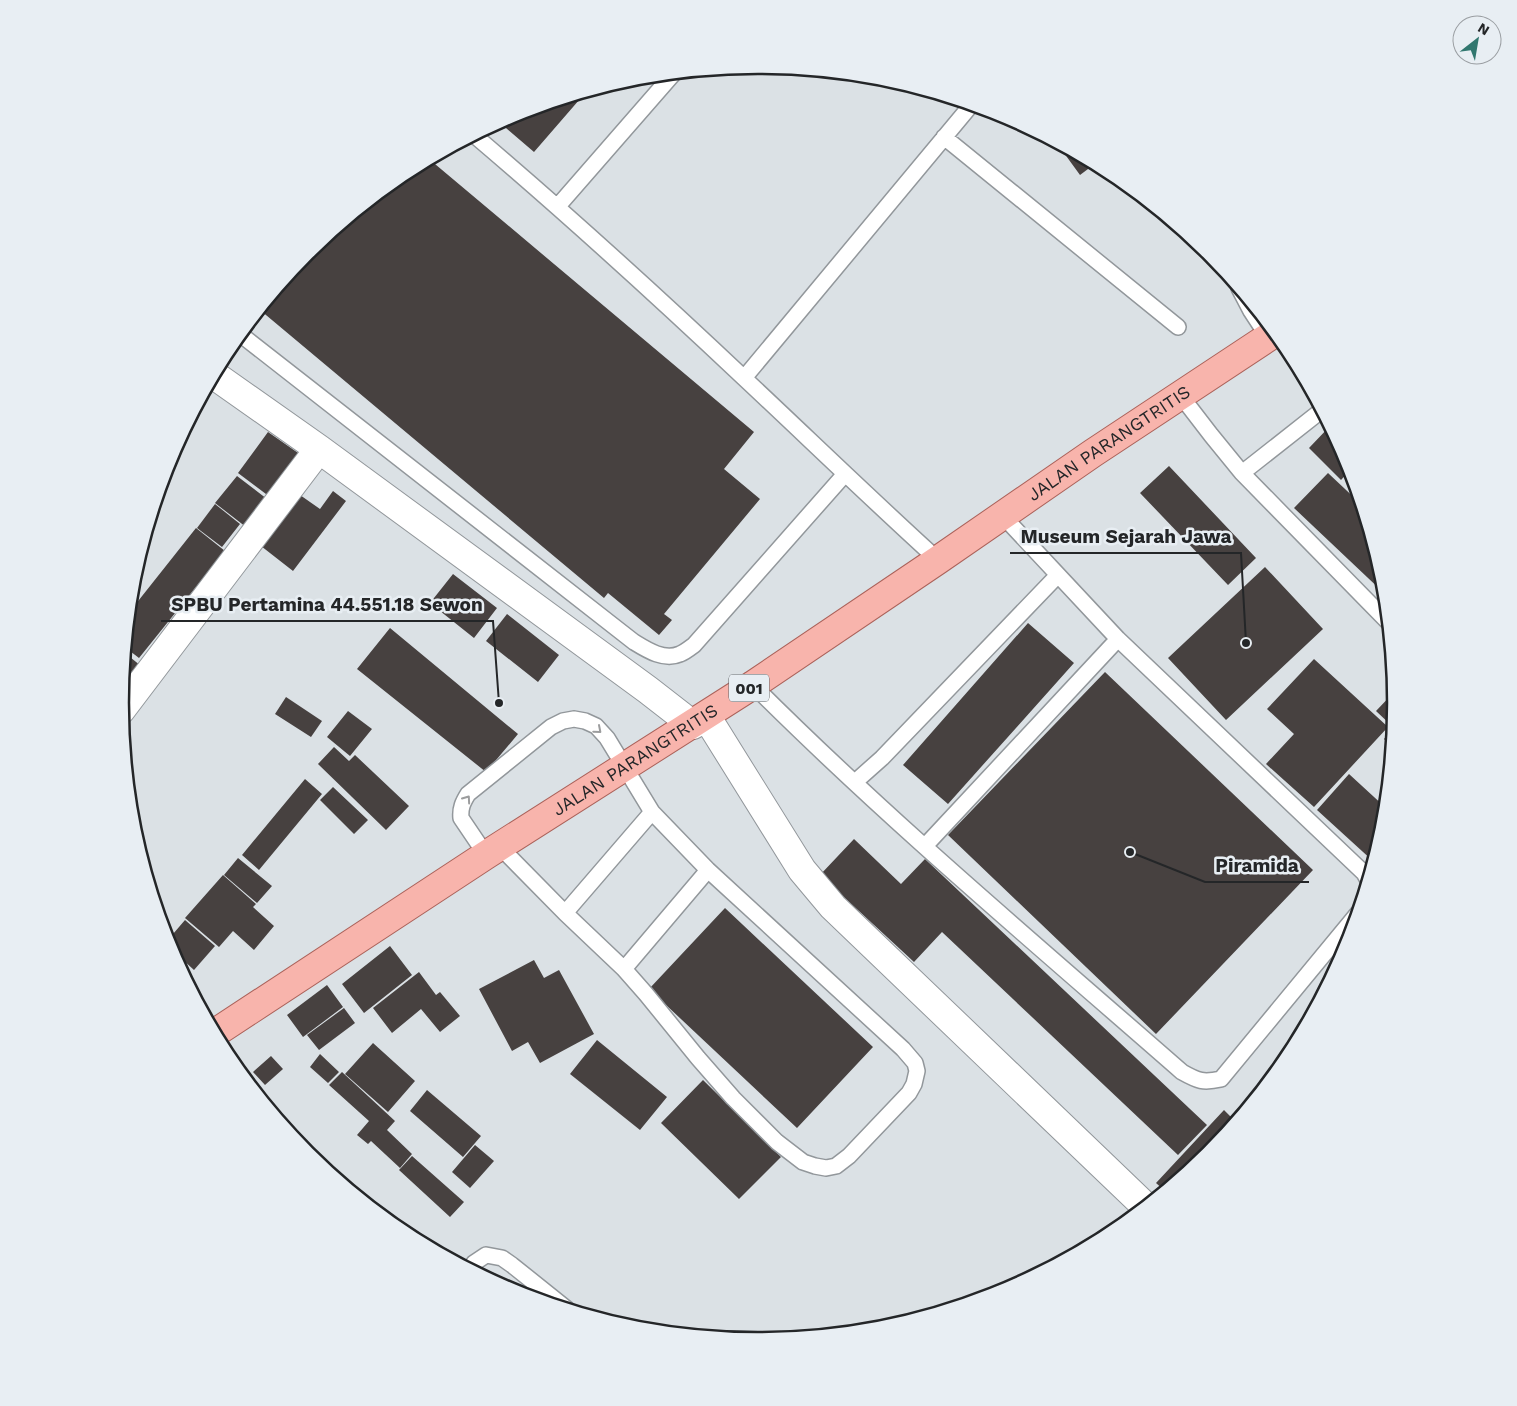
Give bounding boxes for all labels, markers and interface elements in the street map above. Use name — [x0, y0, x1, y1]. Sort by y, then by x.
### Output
north arrow — [1452, 15, 1502, 65]
text: N — [1475, 19, 1492, 38]
street label: JALAN PARANGTRITIS — [1023, 381, 1194, 505]
callout: Museum Sejarah Jawa — [1010, 519, 1241, 553]
text: Museum Sejarah Jawa — [1020, 525, 1232, 548]
callout: SPBU Pertamina 44.551.18 Sewon — [161, 587, 493, 621]
text: SPBU Pertamina 44.551.18 Sewon — [171, 593, 483, 616]
road number: 001 — [729, 674, 769, 701]
street label: JALAN PARANGTRITIS — [548, 699, 721, 820]
one-way arrow — [592, 724, 601, 733]
one-way arrow — [460, 795, 470, 804]
callout: Piramida — [1205, 848, 1309, 882]
text: Piramida — [1215, 854, 1299, 877]

